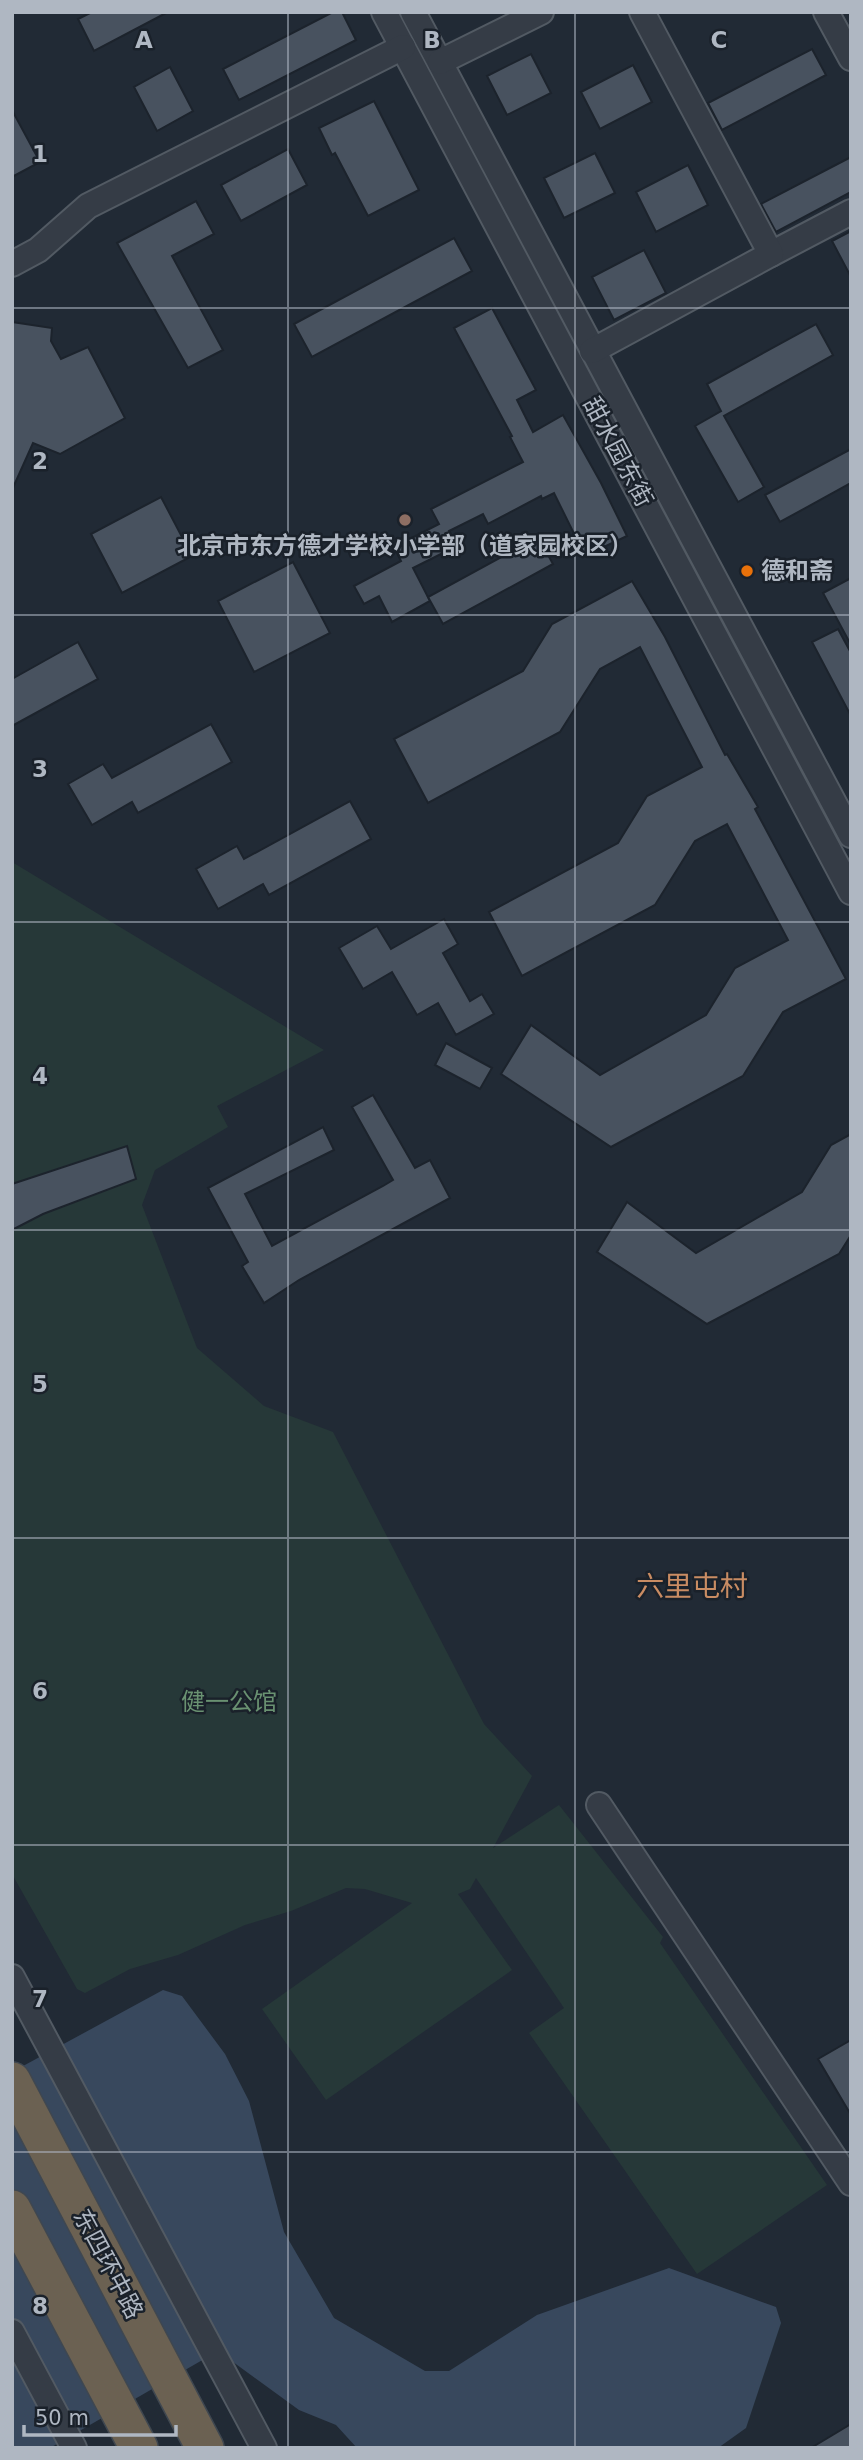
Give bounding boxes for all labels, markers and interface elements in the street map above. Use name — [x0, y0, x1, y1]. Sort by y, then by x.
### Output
text: A — [135, 27, 153, 53]
text: B — [423, 27, 441, 53]
text: C — [711, 27, 727, 53]
text: 1 — [32, 141, 48, 167]
street label: 甜水园东街 — [577, 392, 659, 512]
text: 2 — [32, 448, 48, 474]
marker: 北京市东方德才学校小学部（道家园校区） — [397, 512, 413, 528]
place label: 北京市东方德才学校小学部（道家园校区） — [177, 532, 633, 560]
place label: 德和斋 — [761, 557, 833, 585]
marker: 德和斋 — [739, 563, 755, 579]
text: 3 — [32, 756, 48, 782]
text: 4 — [32, 1063, 48, 1089]
text: 5 — [32, 1371, 48, 1397]
district label: 六里屯村 — [636, 1570, 748, 1603]
text: 6 — [32, 1678, 48, 1704]
park label: 健一公馆 — [181, 1688, 277, 1716]
text: 7 — [32, 1986, 48, 2012]
street label: 东四环中路 — [67, 2204, 149, 2324]
text: 8 — [32, 2293, 48, 2319]
scale bar — [24, 2394, 177, 2438]
text: 50 m — [35, 2406, 89, 2430]

